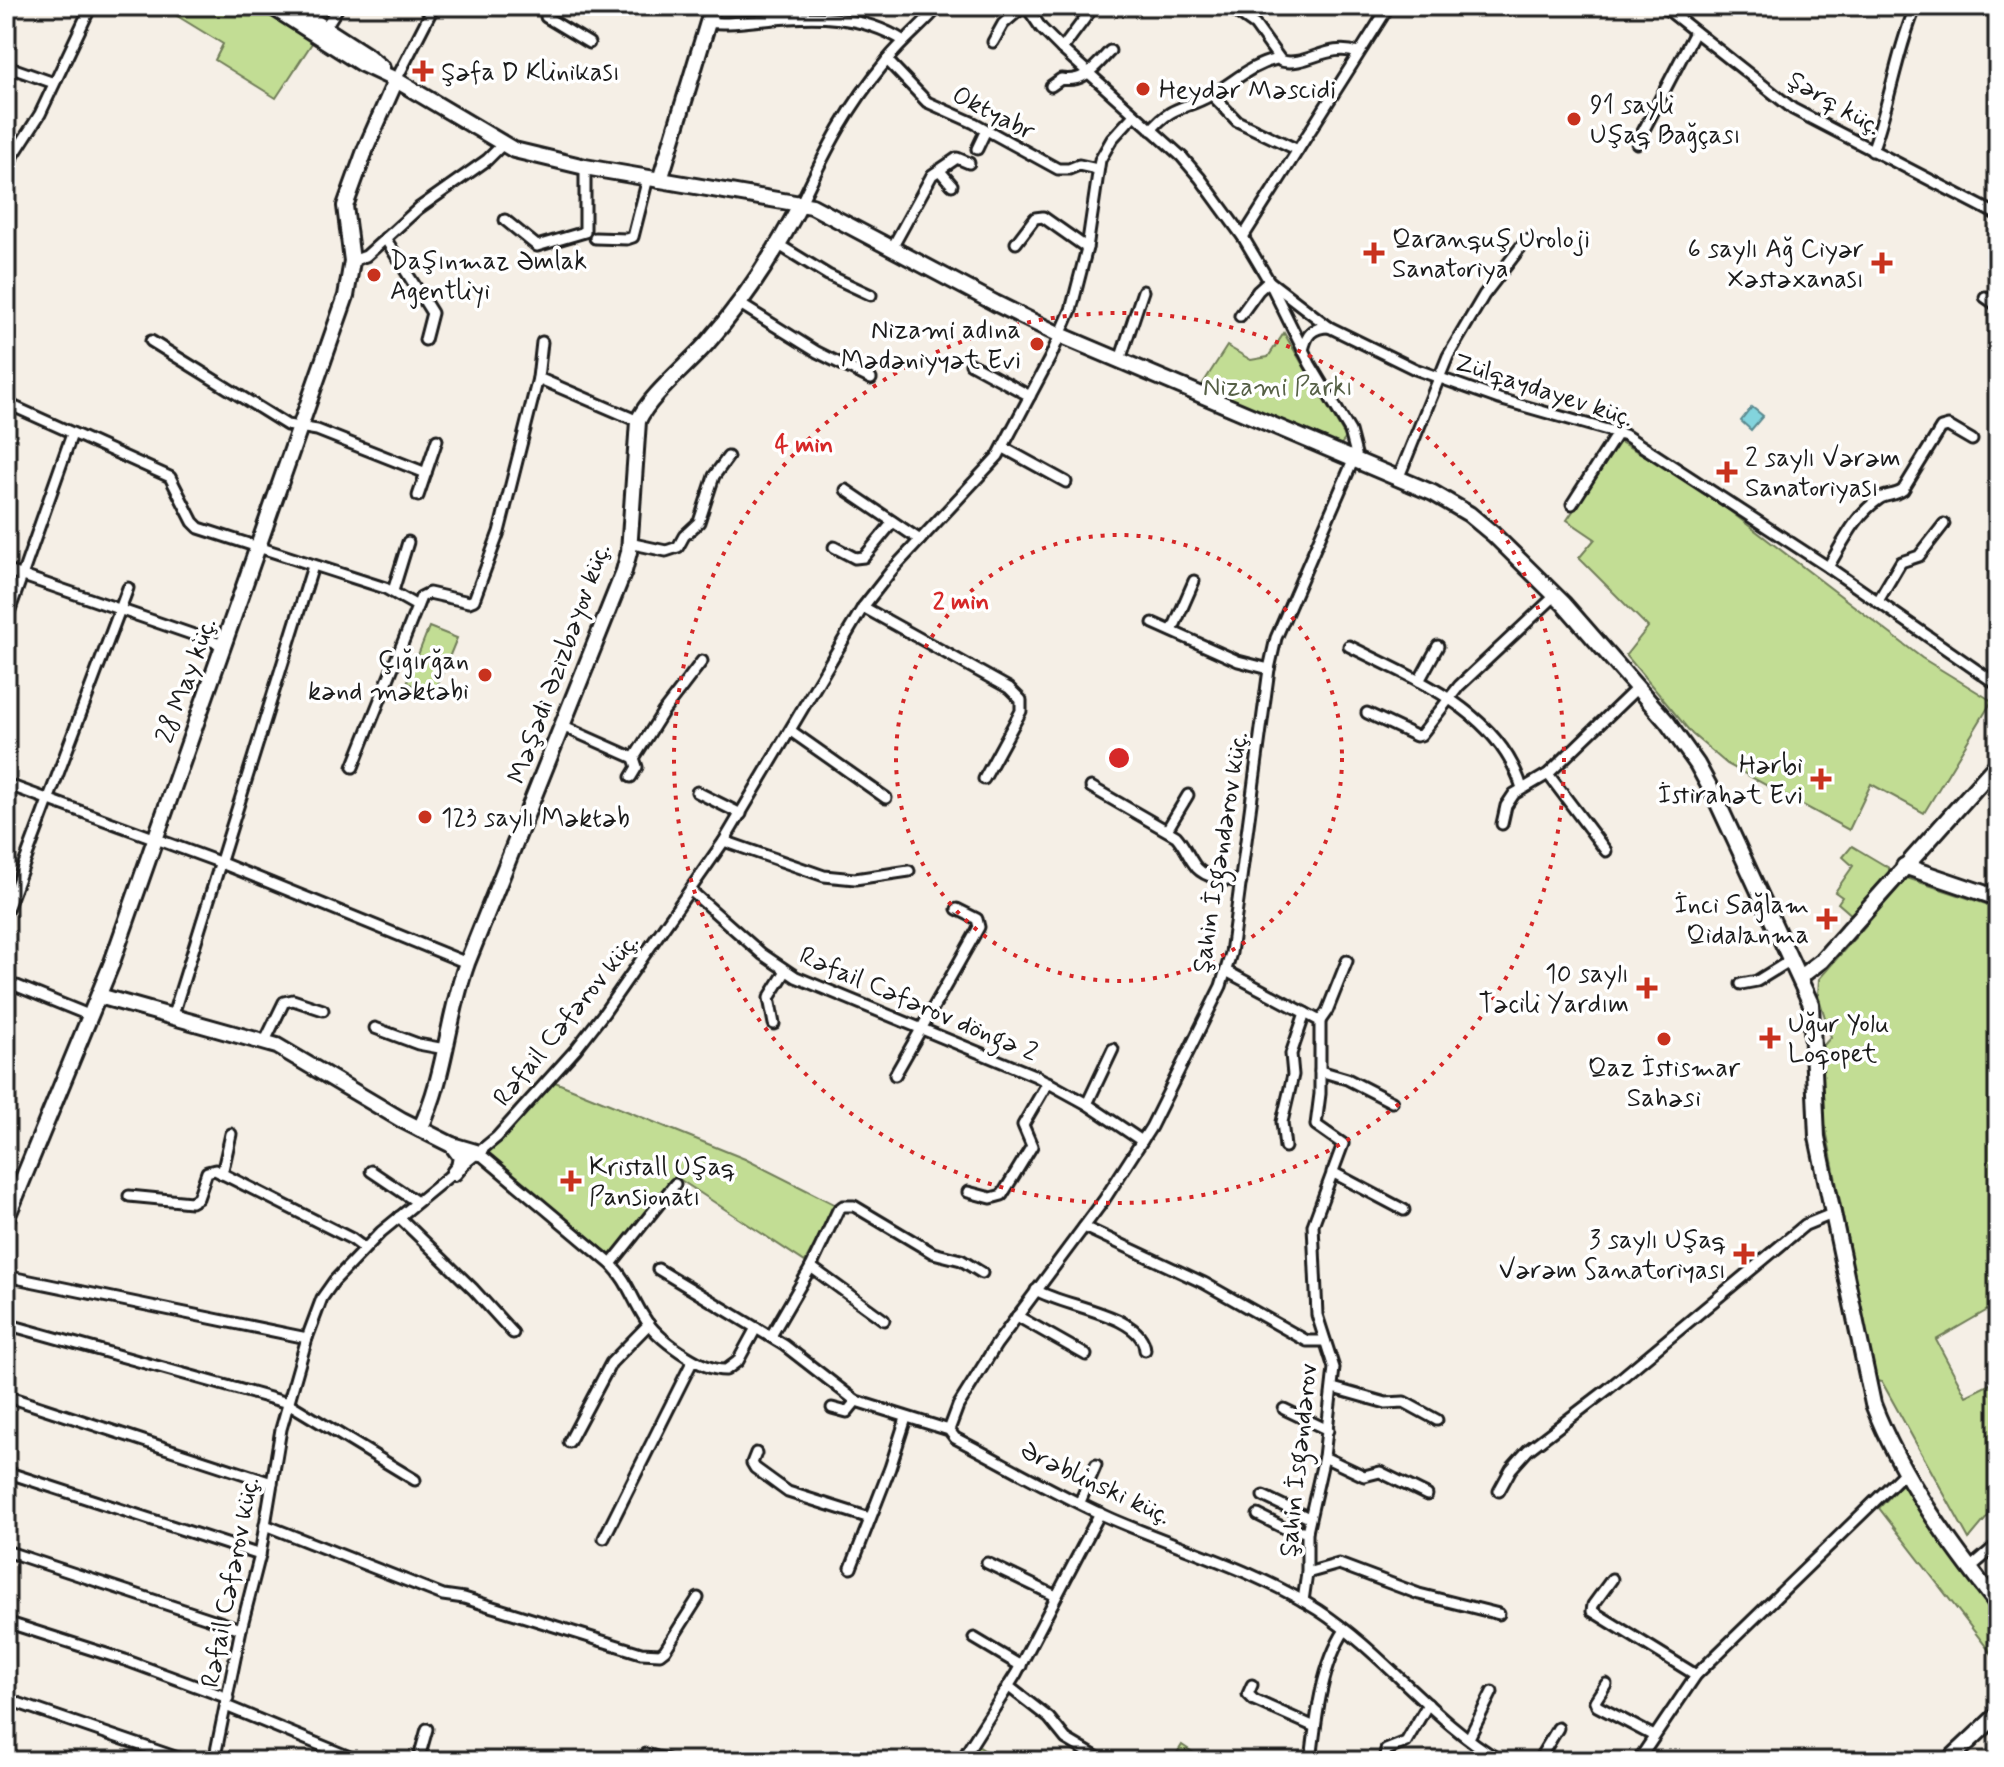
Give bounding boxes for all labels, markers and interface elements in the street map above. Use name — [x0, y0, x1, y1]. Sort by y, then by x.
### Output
place label: Şəfa D Klinikası — [441, 56, 620, 90]
marker: Şəfa D Klinikası — [412, 60, 434, 82]
street label: Şərq küç. — [1781, 63, 1887, 144]
place label: Heydər Məscidi — [1159, 74, 1336, 108]
street label: Oktyabr — [946, 79, 1041, 149]
marker: Heydər Məscidi — [1134, 80, 1152, 98]
place label: 91 sayli Uşaq Bağçası — [1590, 89, 1741, 153]
marker: 91 sayli Uşaq Bağçası — [1565, 110, 1583, 128]
place label: Qaranquş Uroloji Sanatoriya — [1392, 223, 1590, 287]
place label: 6 saylı Ağ Ciyər Xəstəxanası — [1687, 233, 1864, 297]
marker: Qaranquş Uroloji Sanatoriya — [1363, 242, 1385, 264]
place label: Daşınmaz Əmlak Agentliyi — [390, 245, 587, 309]
marker: 6 saylı Ağ Ciyər Xəstəxanası — [1871, 252, 1893, 274]
marker: Daşınmaz Əmlak Agentliyi — [365, 266, 383, 284]
place label: Nizami adına Mədəniyyət Evi — [841, 314, 1021, 378]
marker: Nizami adına Mədəniyyət Evi — [1028, 335, 1046, 353]
street label: Zülqaydayev küç. — [1449, 346, 1638, 436]
park label: Nizami Parkı — [1203, 371, 1353, 405]
text: 4 min — [775, 430, 833, 461]
place label: 2 saylı Vərəm Sanatoriyası — [1745, 442, 1901, 506]
marker: 2 saylı Vərəm Sanatoriyası — [1716, 461, 1738, 483]
street label: Məşədi Əzizbəyov küç. — [501, 539, 619, 789]
text: 2 min — [933, 587, 989, 618]
street label: 28 May küç. — [148, 613, 225, 748]
place label: Çığırğan kənd məktəbi — [308, 645, 469, 709]
marker: Çığırğan kənd məktəbi — [476, 666, 494, 684]
street label: Şahin İsgəndərov küç. — [1185, 729, 1260, 976]
centre of rings — [1105, 744, 1133, 772]
place label: Hərbi İstirahət Evi — [1658, 749, 1803, 813]
marker: Hərbi İstirahət Evi — [1810, 768, 1832, 790]
place label: 123 saylı Məktəb — [441, 802, 630, 836]
marker: 123 saylı Məktəb — [416, 808, 434, 826]
place label: İnci Sağlam Qidalanma — [1674, 889, 1809, 953]
marker: İnci Sağlam Qidalanma — [1816, 908, 1838, 930]
street label: Rəfail Cəfərov küç. — [486, 926, 647, 1114]
street label: Rəfail Cəfərov döngə 2 — [793, 939, 1043, 1073]
place label: 10 saylı Təcili Yardım — [1479, 958, 1629, 1022]
marker: 10 saylı Təcili Yardım — [1636, 977, 1658, 999]
place label: Uğur Yolu Loqopet — [1788, 1008, 1889, 1072]
marker: Uğur Yolu Loqopet — [1759, 1027, 1781, 1049]
marker: Qaz İstismar Sahəsi — [1655, 1030, 1673, 1048]
place label: Qaz İstismar Sahəsi — [1588, 1052, 1741, 1116]
place label: Kristall Uşaq Pansionatı — [589, 1151, 735, 1215]
marker: Kristall Uşaq Pansionatı — [560, 1170, 582, 1192]
place label: 3 saylı Uşaq Vərəm Sanatoriyası — [1499, 1224, 1726, 1288]
marker: 3 saylı Uşaq Vərəm Sanatoriyası — [1733, 1243, 1755, 1265]
street label: Şahin İsgəndərov — [1272, 1362, 1329, 1559]
street label: Ərəblinski küç. — [1014, 1434, 1176, 1534]
street label: Rəfail Cəfərov küç. — [194, 1474, 268, 1691]

